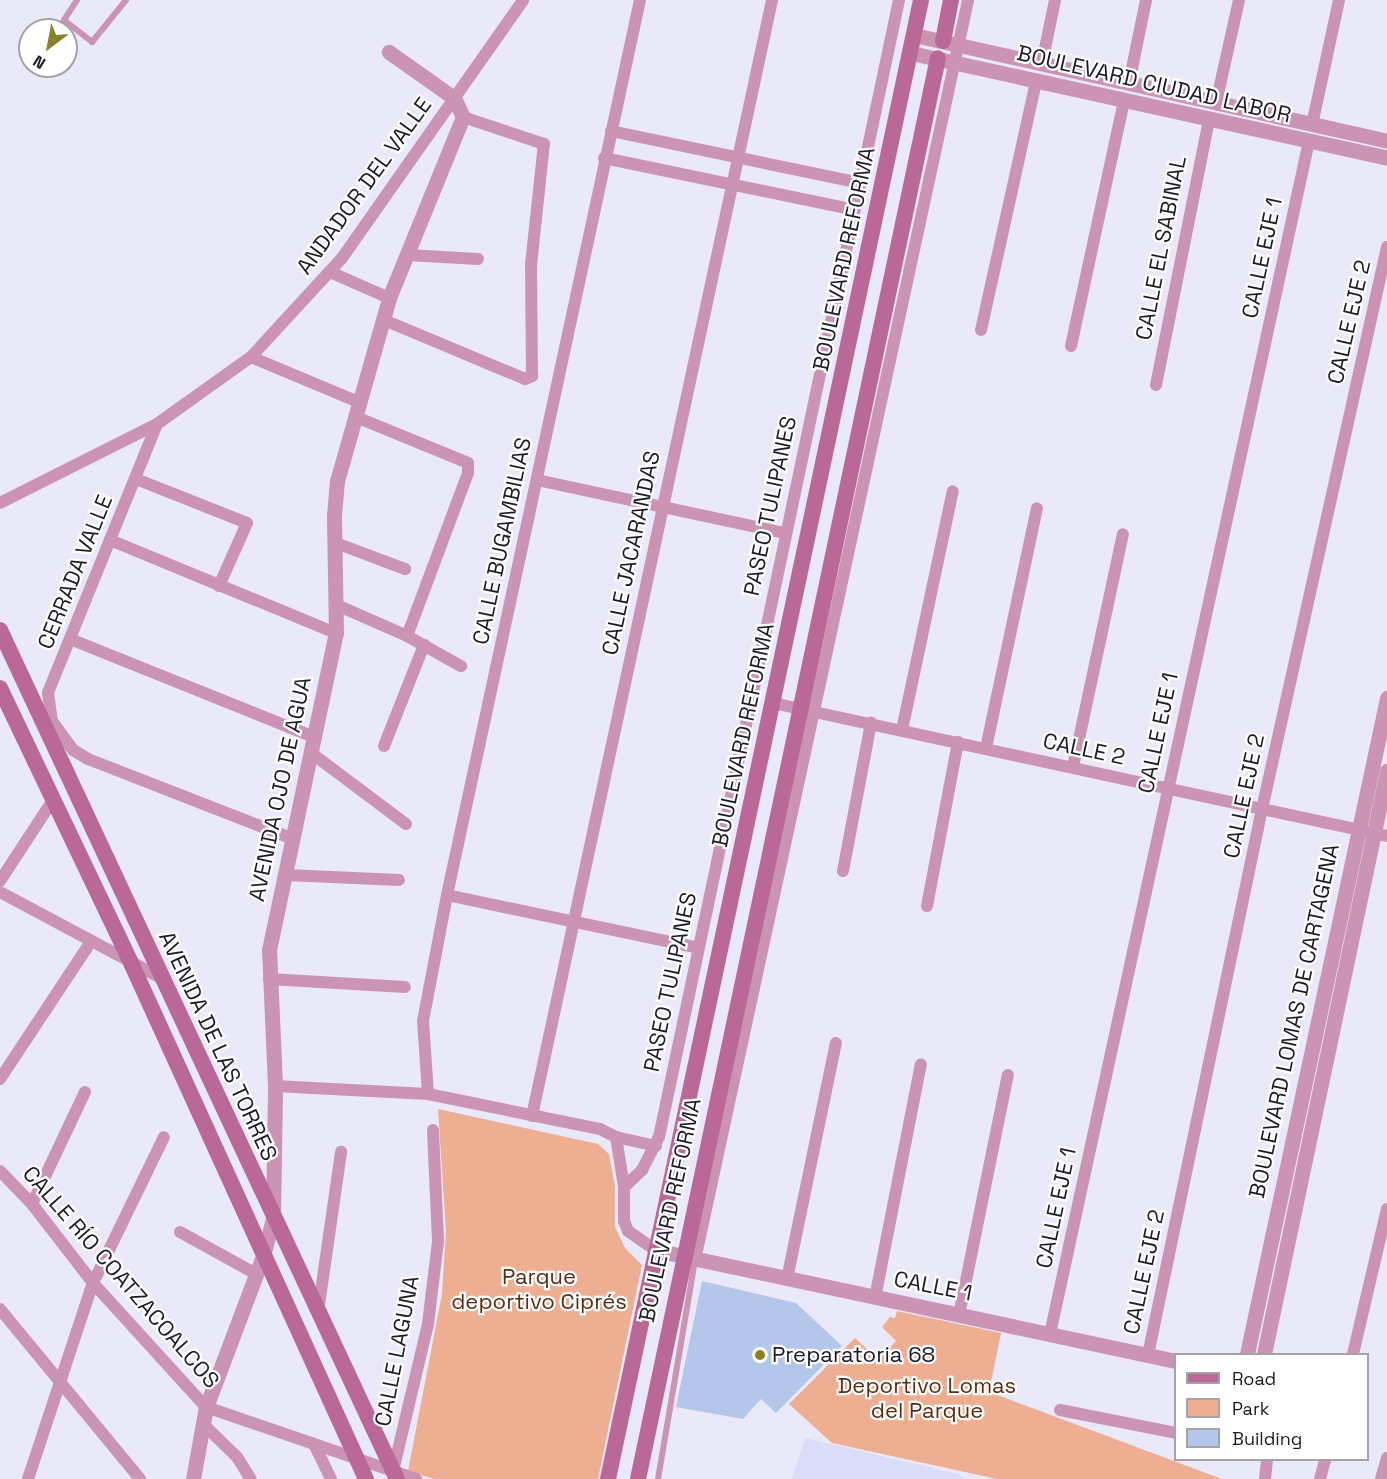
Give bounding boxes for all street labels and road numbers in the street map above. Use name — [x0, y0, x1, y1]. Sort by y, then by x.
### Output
street label: BOULEVARD CIUDAD LABOR — [1014, 40, 1294, 128]
street label: ANDADOR DEL VALLE — [291, 92, 437, 280]
street label: BOULEVARD REFORMA — [807, 145, 881, 373]
street label: CALLE EL SABINAL — [1130, 153, 1192, 343]
street label: CALLE EJE 1 — [1236, 195, 1288, 321]
street label: CALLE EJE 2 — [1322, 257, 1376, 387]
street label: PASEO TULIPANES — [738, 414, 802, 598]
street label: CALLE BUGAMBILIAS — [467, 435, 537, 647]
street label: CALLE JACARANDAS — [596, 449, 666, 657]
street label: CERRADA VALLE — [32, 491, 118, 653]
street label: BOULEVARD REFORMA — [706, 621, 780, 849]
street label: CALLE EJE 1 — [1132, 670, 1184, 796]
street label: AVENIDA OJO DE AGUA — [243, 674, 317, 904]
street label: CALLE 2 — [1041, 727, 1127, 771]
street label: CALLE EJE 2 — [1218, 731, 1270, 861]
street label: BOULEVARD LOMAS DE CARTAGENA — [1244, 841, 1344, 1201]
street label: PASEO TULIPANES — [638, 890, 702, 1074]
street label: AVENIDA DE LAS TORRES — [153, 927, 283, 1165]
street label: BOULEVARD REFORMA — [633, 1096, 707, 1324]
street label: CALLE EJE 1 — [1030, 1145, 1082, 1271]
street label: CALLE RÍO COATZACOALCOS — [17, 1160, 225, 1394]
street label: CALLE EJE 2 — [1118, 1207, 1170, 1337]
street label: CALLE 1 — [892, 1265, 974, 1307]
street label: CALLE LAGUNA — [369, 1273, 425, 1429]

